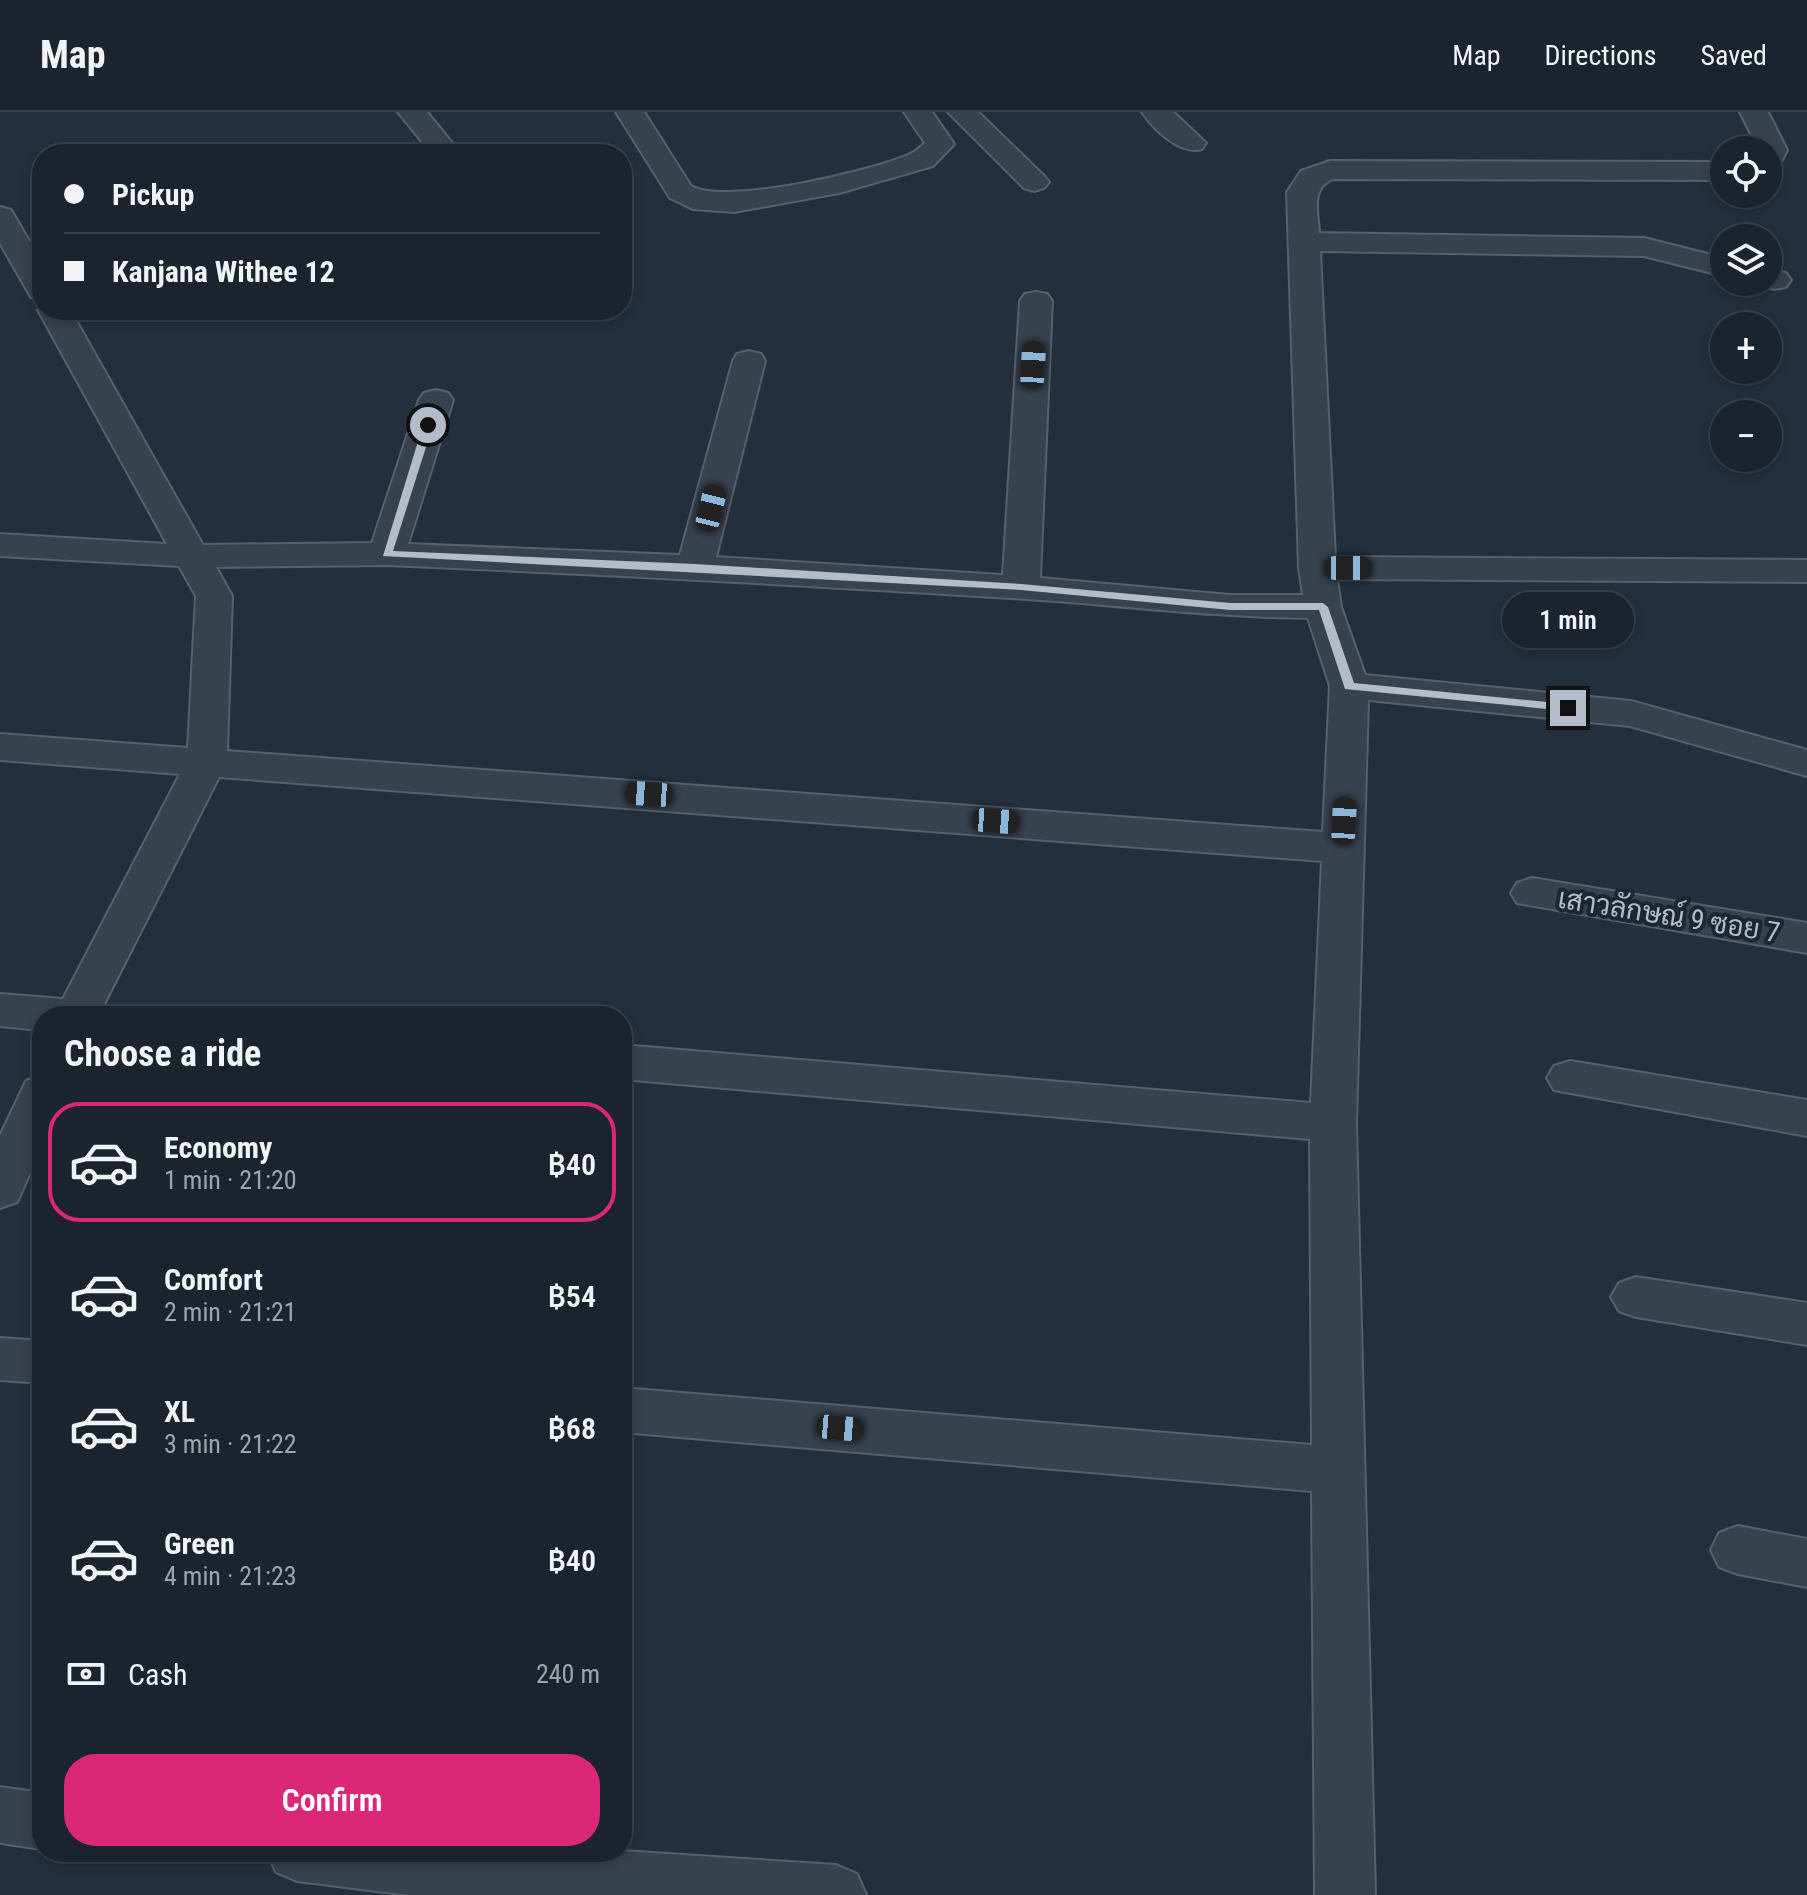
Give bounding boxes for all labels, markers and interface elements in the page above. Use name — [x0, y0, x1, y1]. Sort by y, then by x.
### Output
text: Map — [40, 33, 106, 77]
text: Map — [1452, 39, 1501, 72]
text: Directions — [1545, 39, 1656, 72]
text: Saved — [1700, 39, 1767, 72]
map controls — [1710, 136, 1782, 472]
button: locate — [1710, 136, 1782, 208]
text: Pickup — [112, 177, 194, 212]
button: layers — [1710, 224, 1782, 296]
text: Kanjana Withee 12 — [112, 254, 335, 289]
button: + — [1710, 312, 1782, 384]
car — [1020, 340, 1046, 390]
button: − — [1710, 400, 1782, 472]
route start — [410, 407, 446, 443]
car — [694, 482, 728, 534]
car — [1324, 556, 1372, 580]
callout: 1 min — [1502, 592, 1634, 648]
text: 1 min — [1539, 605, 1597, 635]
route end — [1550, 690, 1586, 726]
car — [624, 780, 674, 808]
car — [1331, 796, 1357, 846]
car — [971, 807, 1021, 835]
street label: เสาวลักษณ์ 9 ซอย 7 — [1556, 879, 1783, 949]
text: Choose a ride — [64, 1033, 261, 1075]
icon: car — [68, 1126, 140, 1198]
text: Economy — [164, 1130, 272, 1165]
text: ฿40 — [548, 1147, 596, 1182]
text: 1 min · 21:20 — [164, 1165, 297, 1195]
icon: car — [68, 1258, 140, 1330]
text: Comfort — [164, 1262, 263, 1297]
text: ฿54 — [548, 1279, 596, 1314]
text: 2 min · 21:21 — [164, 1297, 297, 1327]
icon: car — [68, 1390, 140, 1462]
text: XL — [164, 1394, 195, 1429]
text: ฿68 — [548, 1411, 596, 1446]
car — [815, 1414, 865, 1442]
text: 3 min · 21:22 — [164, 1429, 297, 1459]
icon: car — [68, 1522, 140, 1594]
text: Green — [164, 1526, 235, 1561]
text: ฿40 — [548, 1543, 596, 1578]
text: 4 min · 21:23 — [164, 1561, 297, 1591]
icon: cash — [64, 1652, 108, 1696]
text: Cash — [128, 1657, 188, 1692]
text: 240 m — [536, 1659, 600, 1689]
button: Confirm — [64, 1754, 600, 1846]

